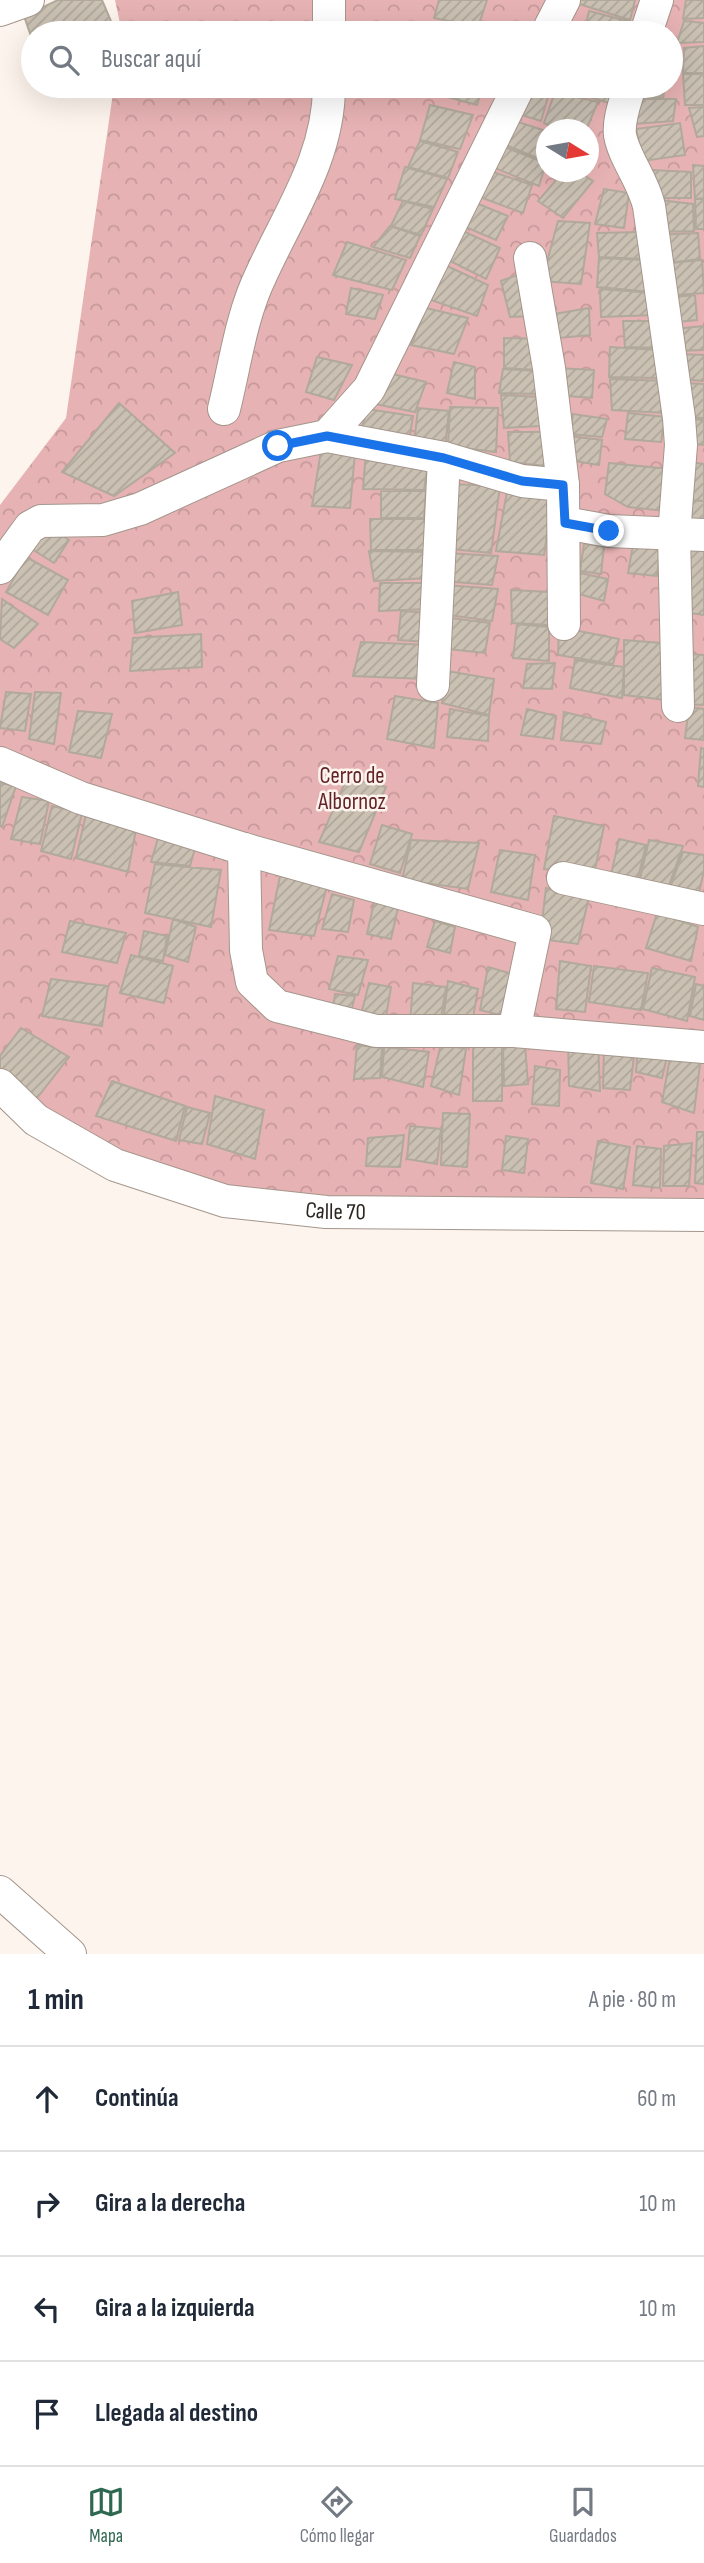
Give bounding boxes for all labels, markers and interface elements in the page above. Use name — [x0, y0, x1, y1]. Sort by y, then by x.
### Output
search box — [21, 21, 683, 98]
icon: search — [45, 41, 83, 79]
text: Buscar aquí — [101, 44, 201, 75]
north arrow — [536, 119, 599, 182]
route start — [262, 430, 293, 461]
route end — [593, 515, 624, 546]
park label: Cerro de Albornoz — [317, 762, 386, 816]
street label: Calle 70 — [304, 1196, 366, 1226]
text: 1 min — [28, 1982, 84, 2018]
text: A pie · 80 m — [589, 1986, 676, 2014]
icon: ahead — [28, 2080, 66, 2118]
text: Continúa — [95, 2083, 179, 2114]
text: 60 m — [637, 2085, 676, 2113]
icon: right — [28, 2185, 66, 2223]
text: Gira a la derecha — [95, 2188, 245, 2219]
text: 10 m — [639, 2190, 676, 2218]
icon: left — [28, 2290, 66, 2328]
text: Gira a la izquierda — [95, 2293, 255, 2324]
text: 10 m — [639, 2295, 676, 2323]
icon: arrive — [28, 2395, 66, 2433]
text: Llegada al destino — [95, 2398, 258, 2429]
tab: Mapa — [87, 2483, 125, 2548]
tab: Cómo llegar — [300, 2483, 375, 2548]
tab: Guardados — [549, 2483, 617, 2548]

